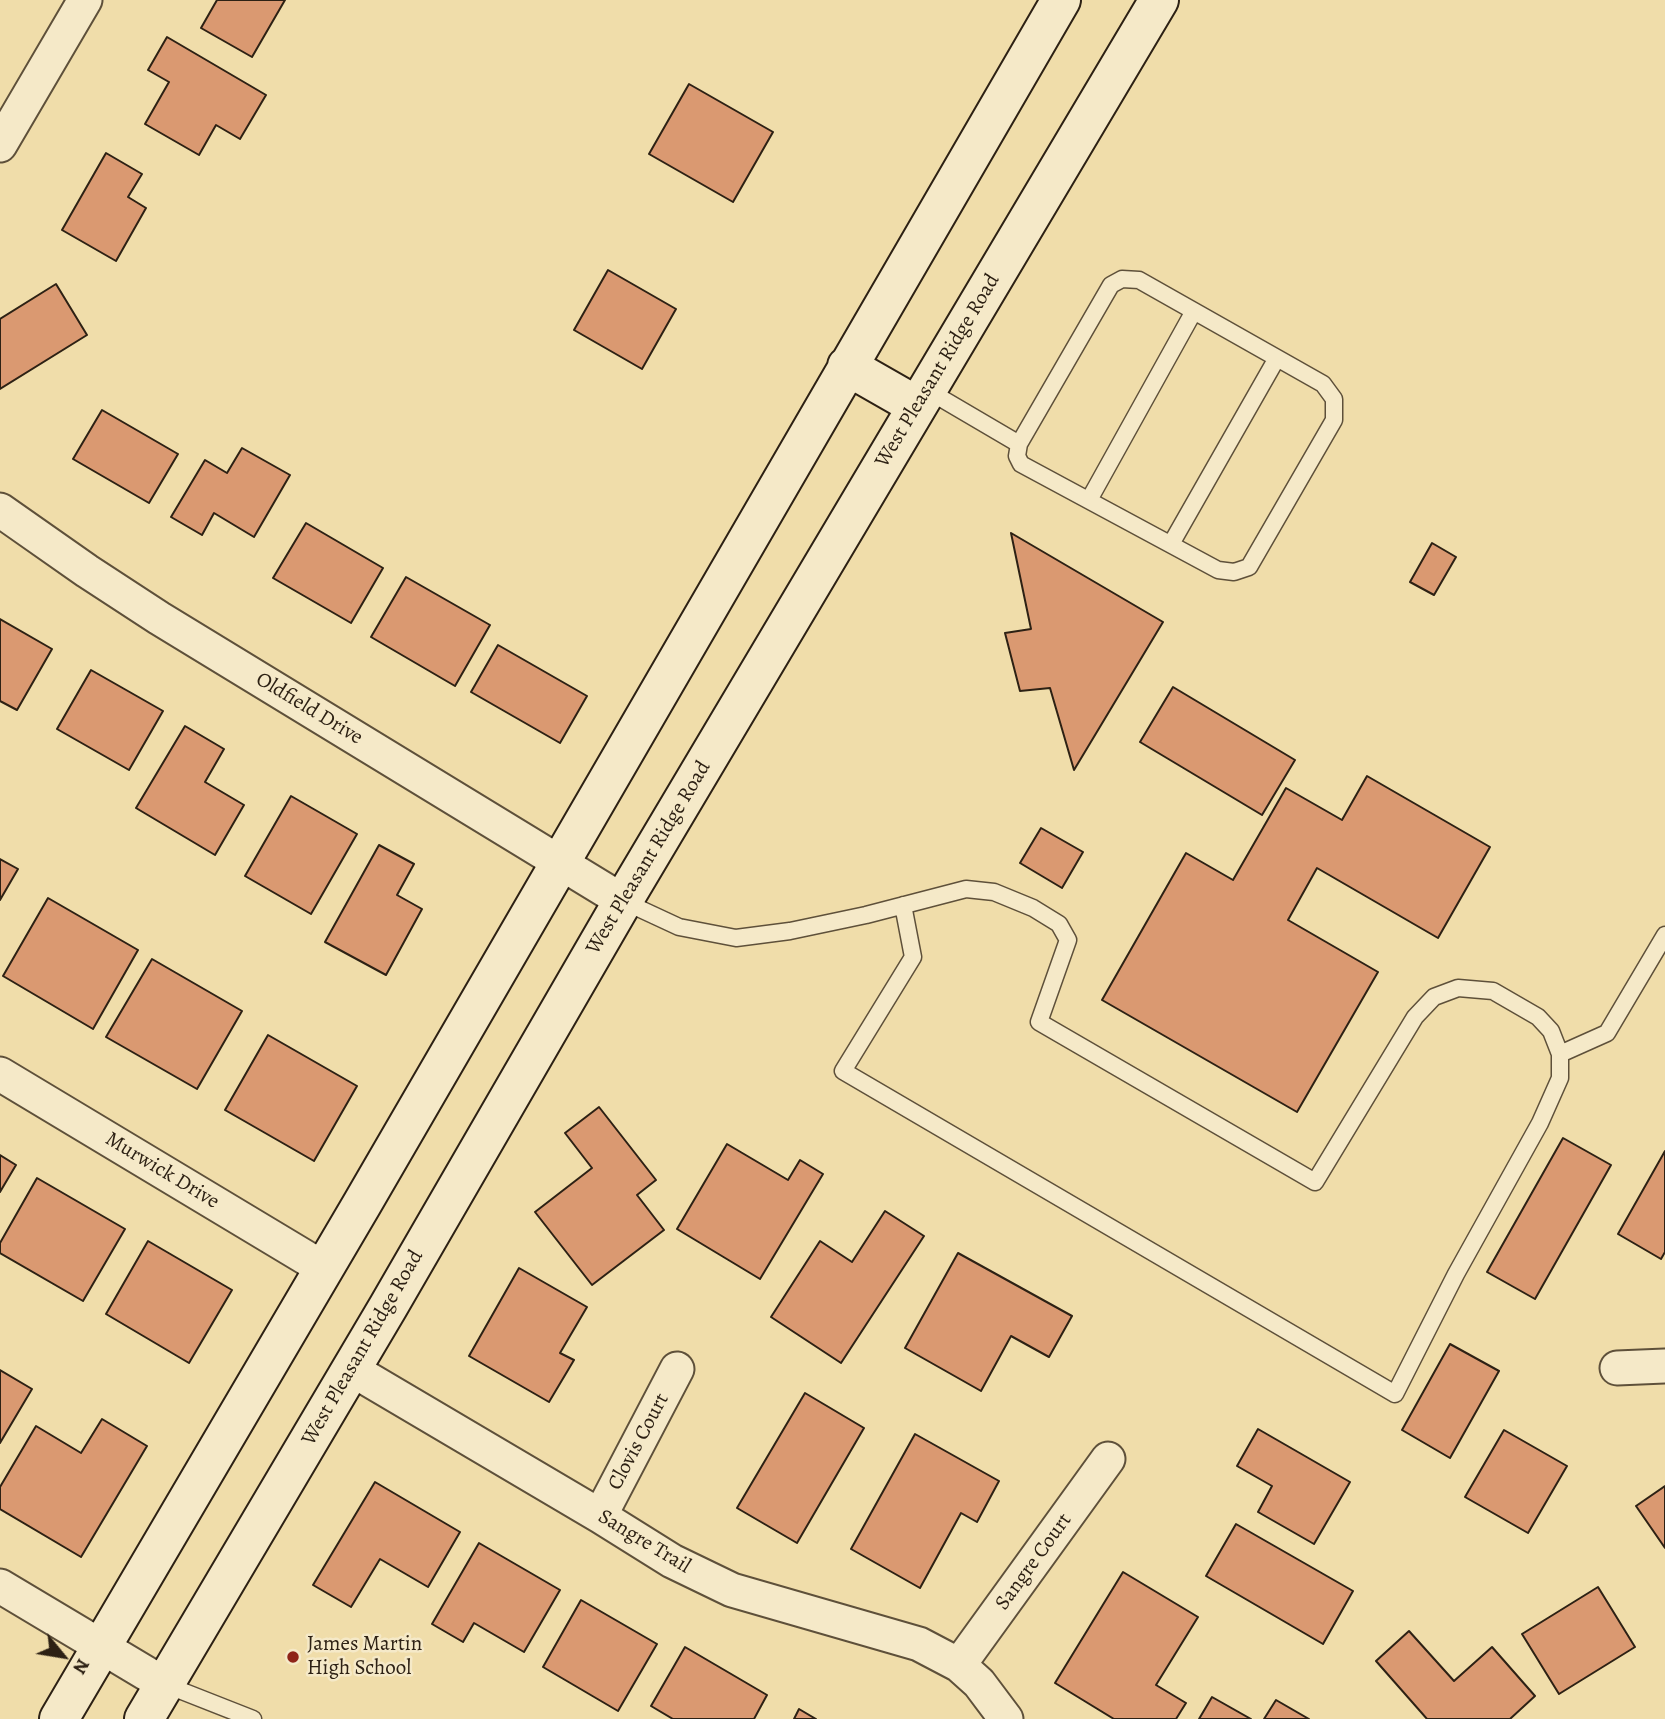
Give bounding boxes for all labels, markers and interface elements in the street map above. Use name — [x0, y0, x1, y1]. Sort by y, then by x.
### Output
street label: West Pleasant Ridge Road — [870, 270, 1006, 472]
street label: Oldfield Drive — [251, 667, 367, 751]
street label: West Pleasant Ridge Road — [581, 757, 717, 959]
street label: Murwick Drive — [100, 1127, 224, 1215]
street label: West Pleasant Ridge Road — [297, 1246, 429, 1450]
street label: Clovis Court — [603, 1389, 675, 1495]
street label: Sangre Trail — [593, 1505, 695, 1579]
street label: Sangre Court — [990, 1509, 1078, 1615]
north arrow — [28, 1621, 98, 1691]
place label: James Martin High School — [307, 1632, 422, 1682]
marker: James Martin High School — [285, 1649, 301, 1665]
text: N — [66, 1654, 96, 1679]

